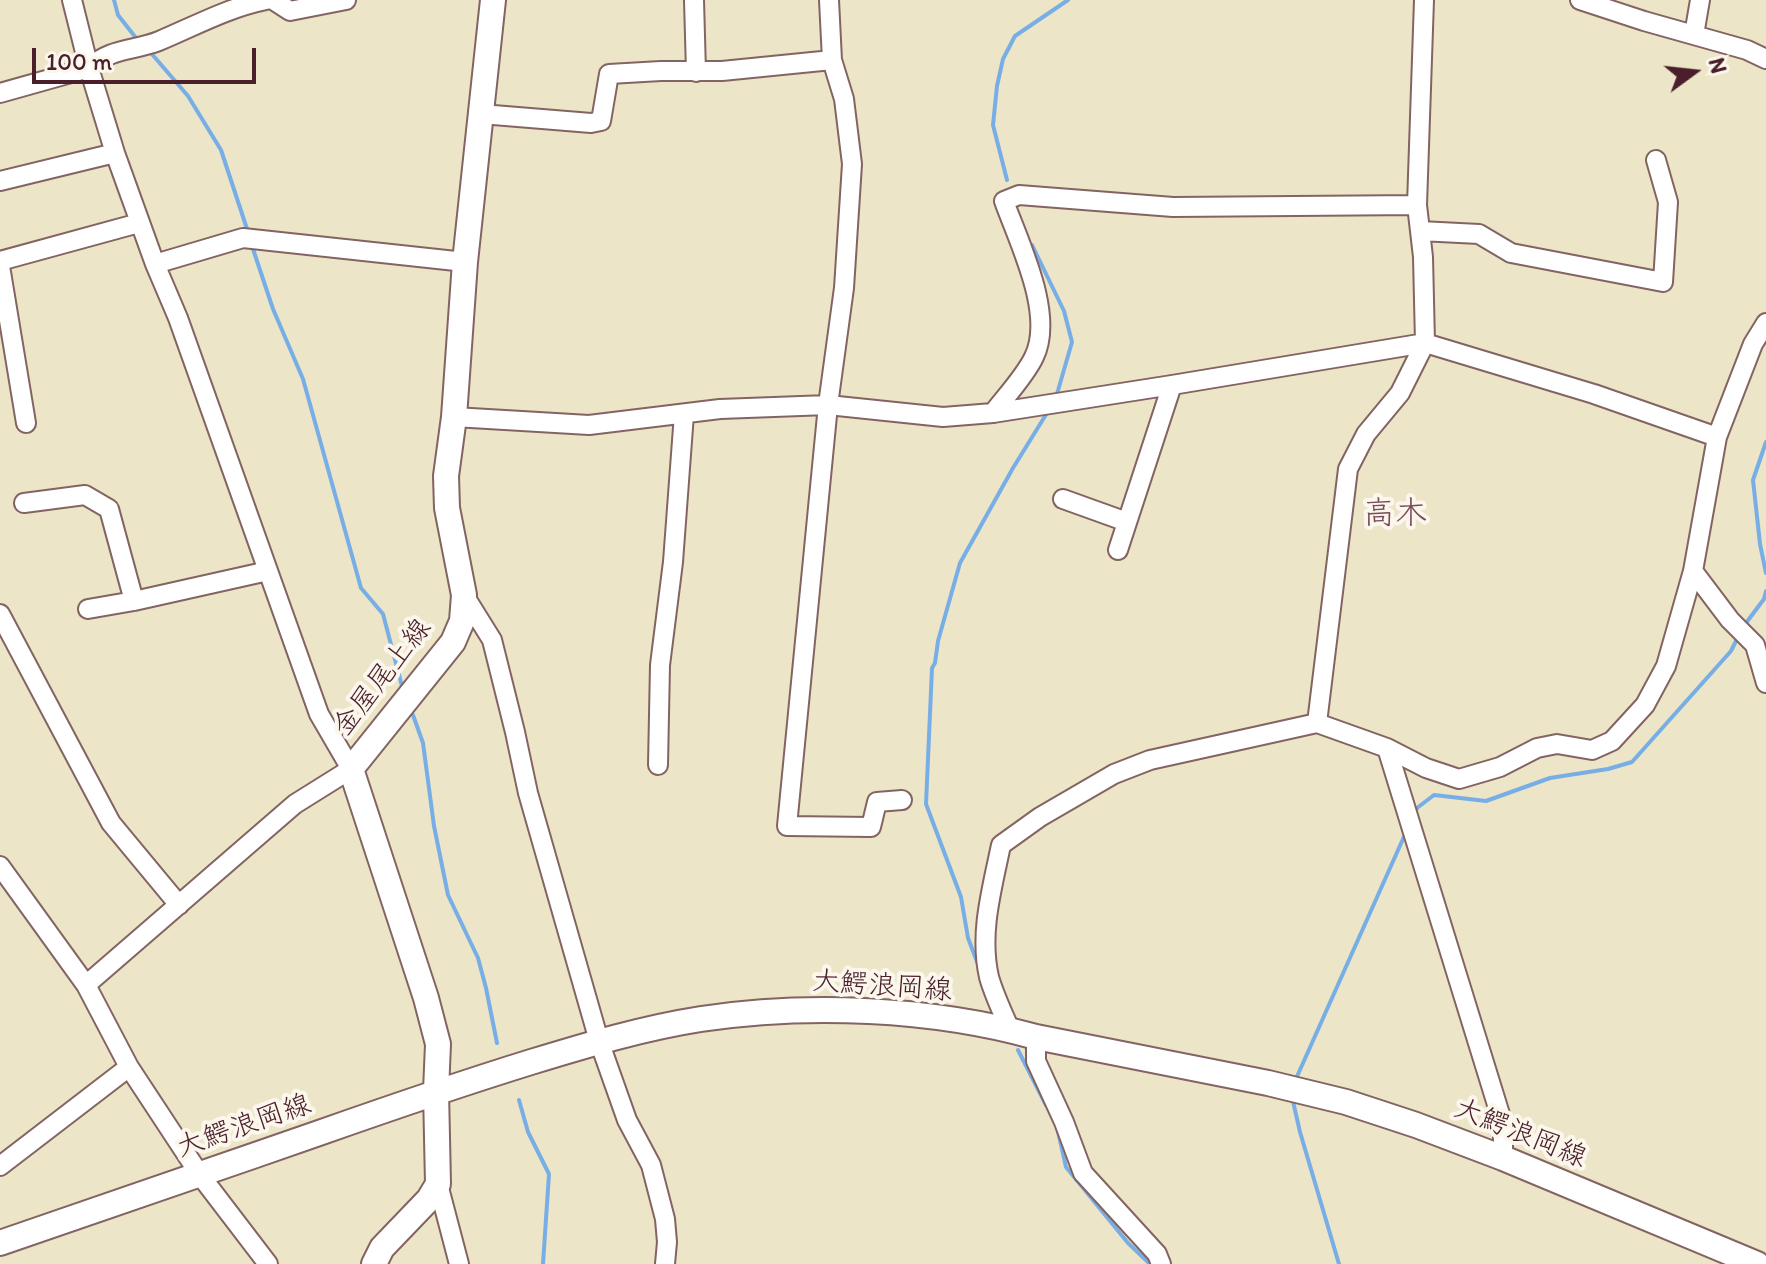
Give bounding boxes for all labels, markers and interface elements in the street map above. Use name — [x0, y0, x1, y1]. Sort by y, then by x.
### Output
scale bar — [36, 32, 260, 82]
north arrow — [1654, 32, 1734, 112]
text: 100 m — [46, 47, 112, 76]
text: N — [1703, 55, 1733, 76]
district label: 高木 — [1363, 496, 1427, 534]
street label: 金屋尾上線 — [327, 612, 439, 744]
street label: 大鰐浪岡線 — [811, 965, 953, 1009]
street label: 大鰐浪岡線 — [172, 1088, 316, 1166]
street label: 大鰐浪岡線 — [1449, 1092, 1591, 1176]

